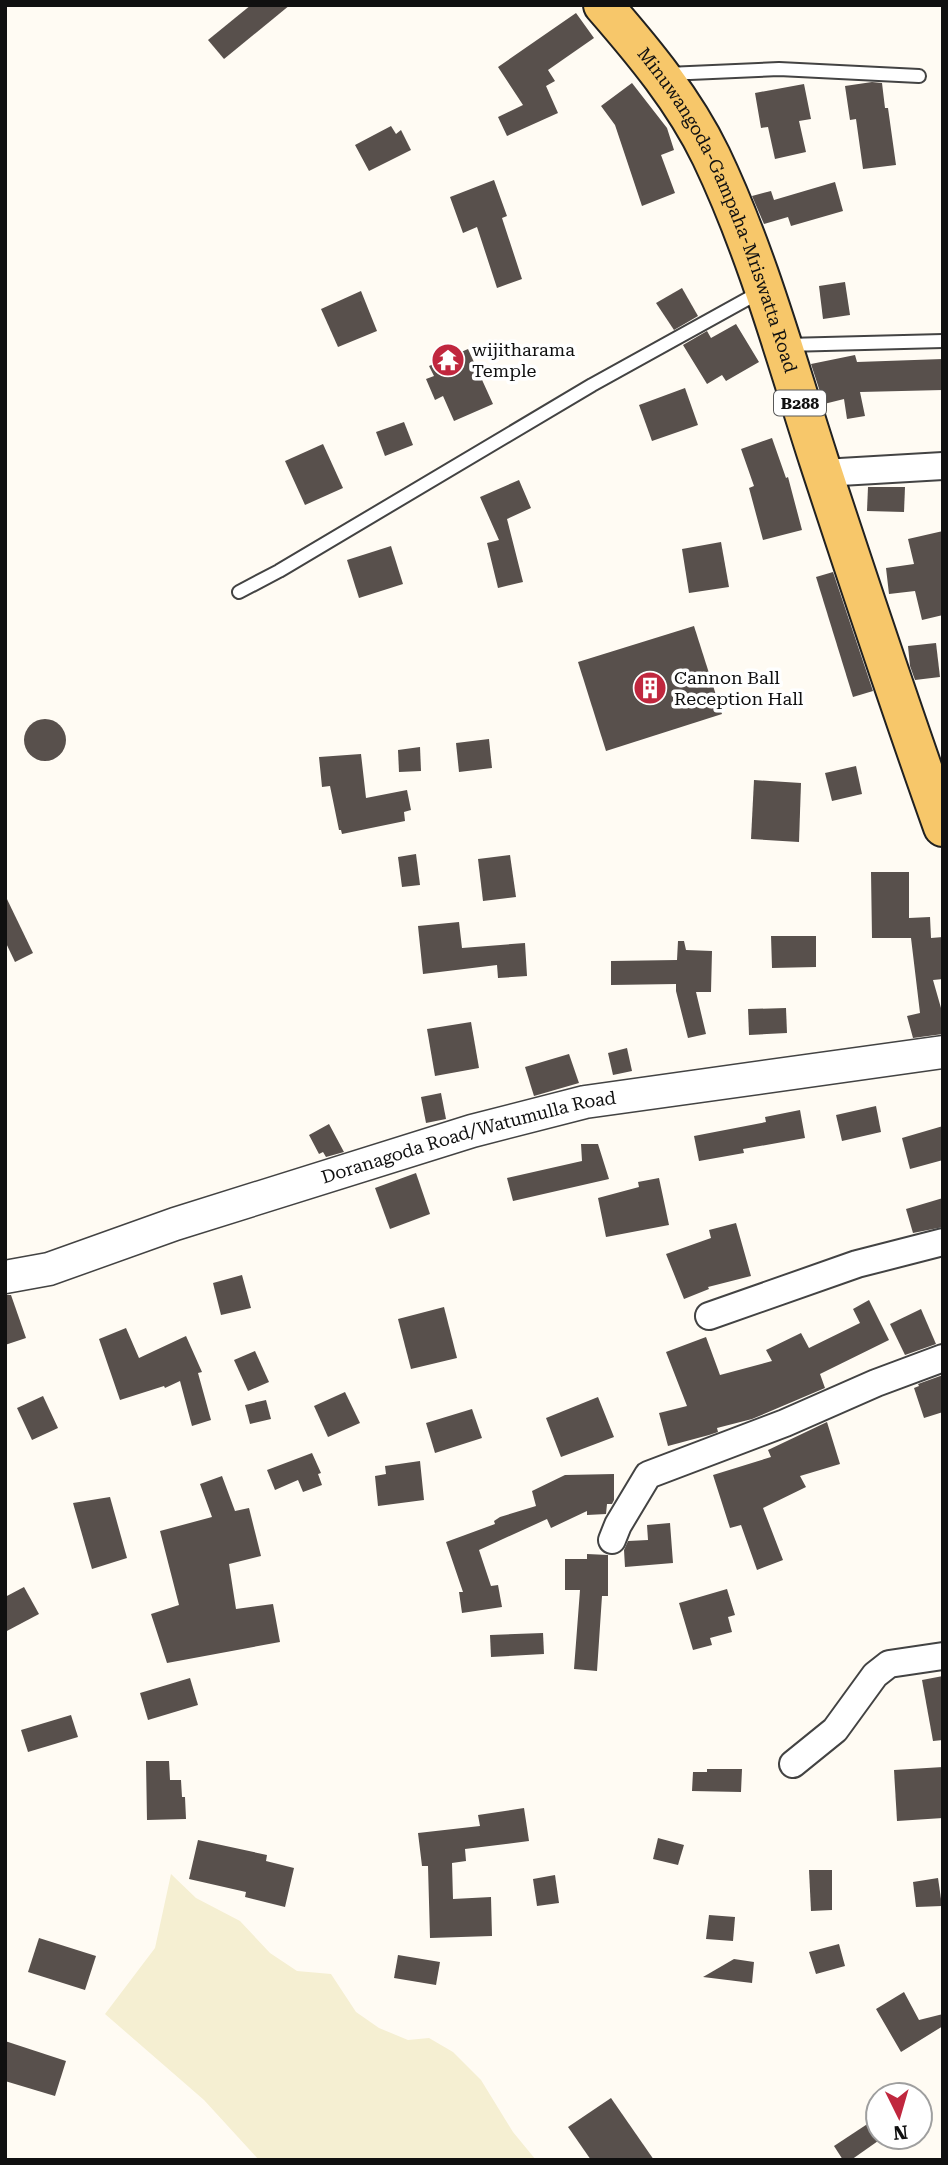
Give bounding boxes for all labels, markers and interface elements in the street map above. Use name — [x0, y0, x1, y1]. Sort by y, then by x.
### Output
street label: Minuwangoda-Gampaha-Mriswatta Road — [633, 43, 802, 376]
place label: wijitharama Temple — [472, 339, 575, 381]
temple icon: wijitharama Temple — [429, 341, 467, 379]
road number: B288 — [774, 390, 826, 416]
place label: Cannon Ball Reception Hall — [674, 667, 804, 709]
building icon: Cannon Ball Reception Hall — [631, 669, 669, 707]
street label: Doranagoda Road/Watumulla Road — [319, 1087, 618, 1188]
north arrow — [864, 2081, 934, 2151]
text: N — [892, 2120, 909, 2145]

